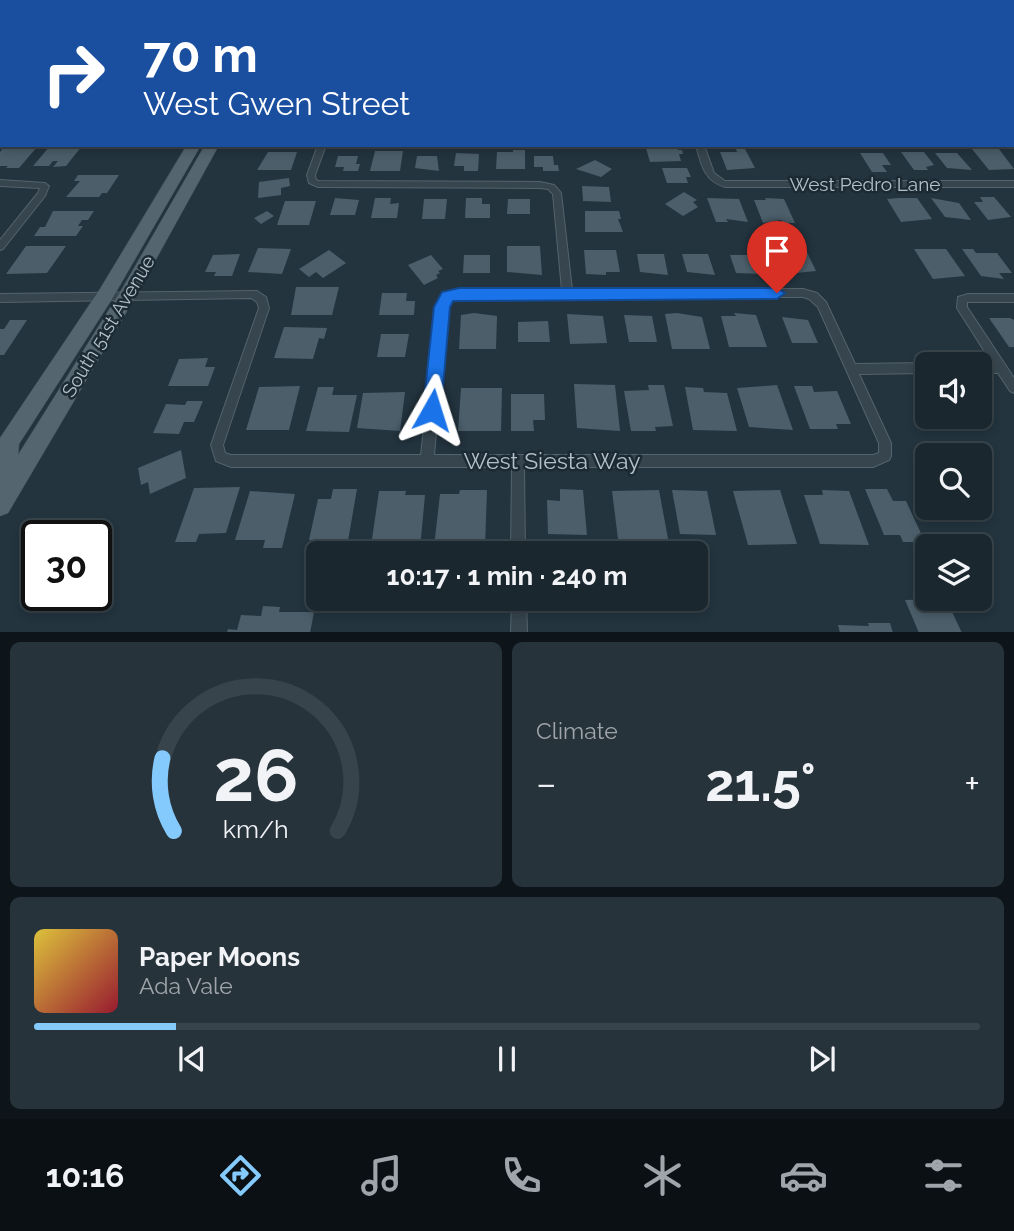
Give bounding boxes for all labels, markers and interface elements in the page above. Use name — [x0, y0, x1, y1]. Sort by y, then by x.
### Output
text: 70 m — [143, 26, 258, 83]
icon: right — [28, 28, 119, 119]
text: West Gwen Street — [143, 85, 410, 122]
street label: West Pedro Lane — [790, 173, 940, 195]
pin — [747, 221, 807, 293]
icon: arrive — [758, 232, 796, 270]
street label: South 51st Avenue — [57, 251, 159, 401]
map controls — [915, 352, 992, 611]
button: sound — [915, 352, 992, 429]
position arrow — [395, 373, 469, 447]
button: search — [915, 443, 992, 520]
street label: West Siesta Way — [463, 447, 641, 474]
speed limit sign: 30 — [21, 520, 112, 611]
button: layers — [915, 534, 992, 611]
text: 10:17 · 1 min · 240 m — [387, 561, 627, 591]
text: Climate — [536, 717, 618, 744]
text: 26 — [213, 733, 299, 818]
text: 21.5° — [705, 752, 816, 813]
text: − — [536, 761, 556, 806]
text: + — [964, 761, 980, 806]
text: km/h — [223, 813, 289, 843]
text: Paper Moons — [139, 942, 300, 972]
text: Ada Vale — [139, 972, 233, 999]
icon: previous — [173, 1040, 211, 1078]
icon: pause — [488, 1040, 526, 1078]
icon: next — [803, 1040, 841, 1078]
icon: directions — [216, 1151, 265, 1200]
icon: music — [357, 1151, 406, 1200]
icon: phone — [497, 1151, 546, 1200]
icon: climate — [638, 1151, 687, 1200]
icon: car — [779, 1151, 828, 1200]
icon: filters — [919, 1151, 968, 1200]
text: 10:16 — [46, 1157, 124, 1194]

